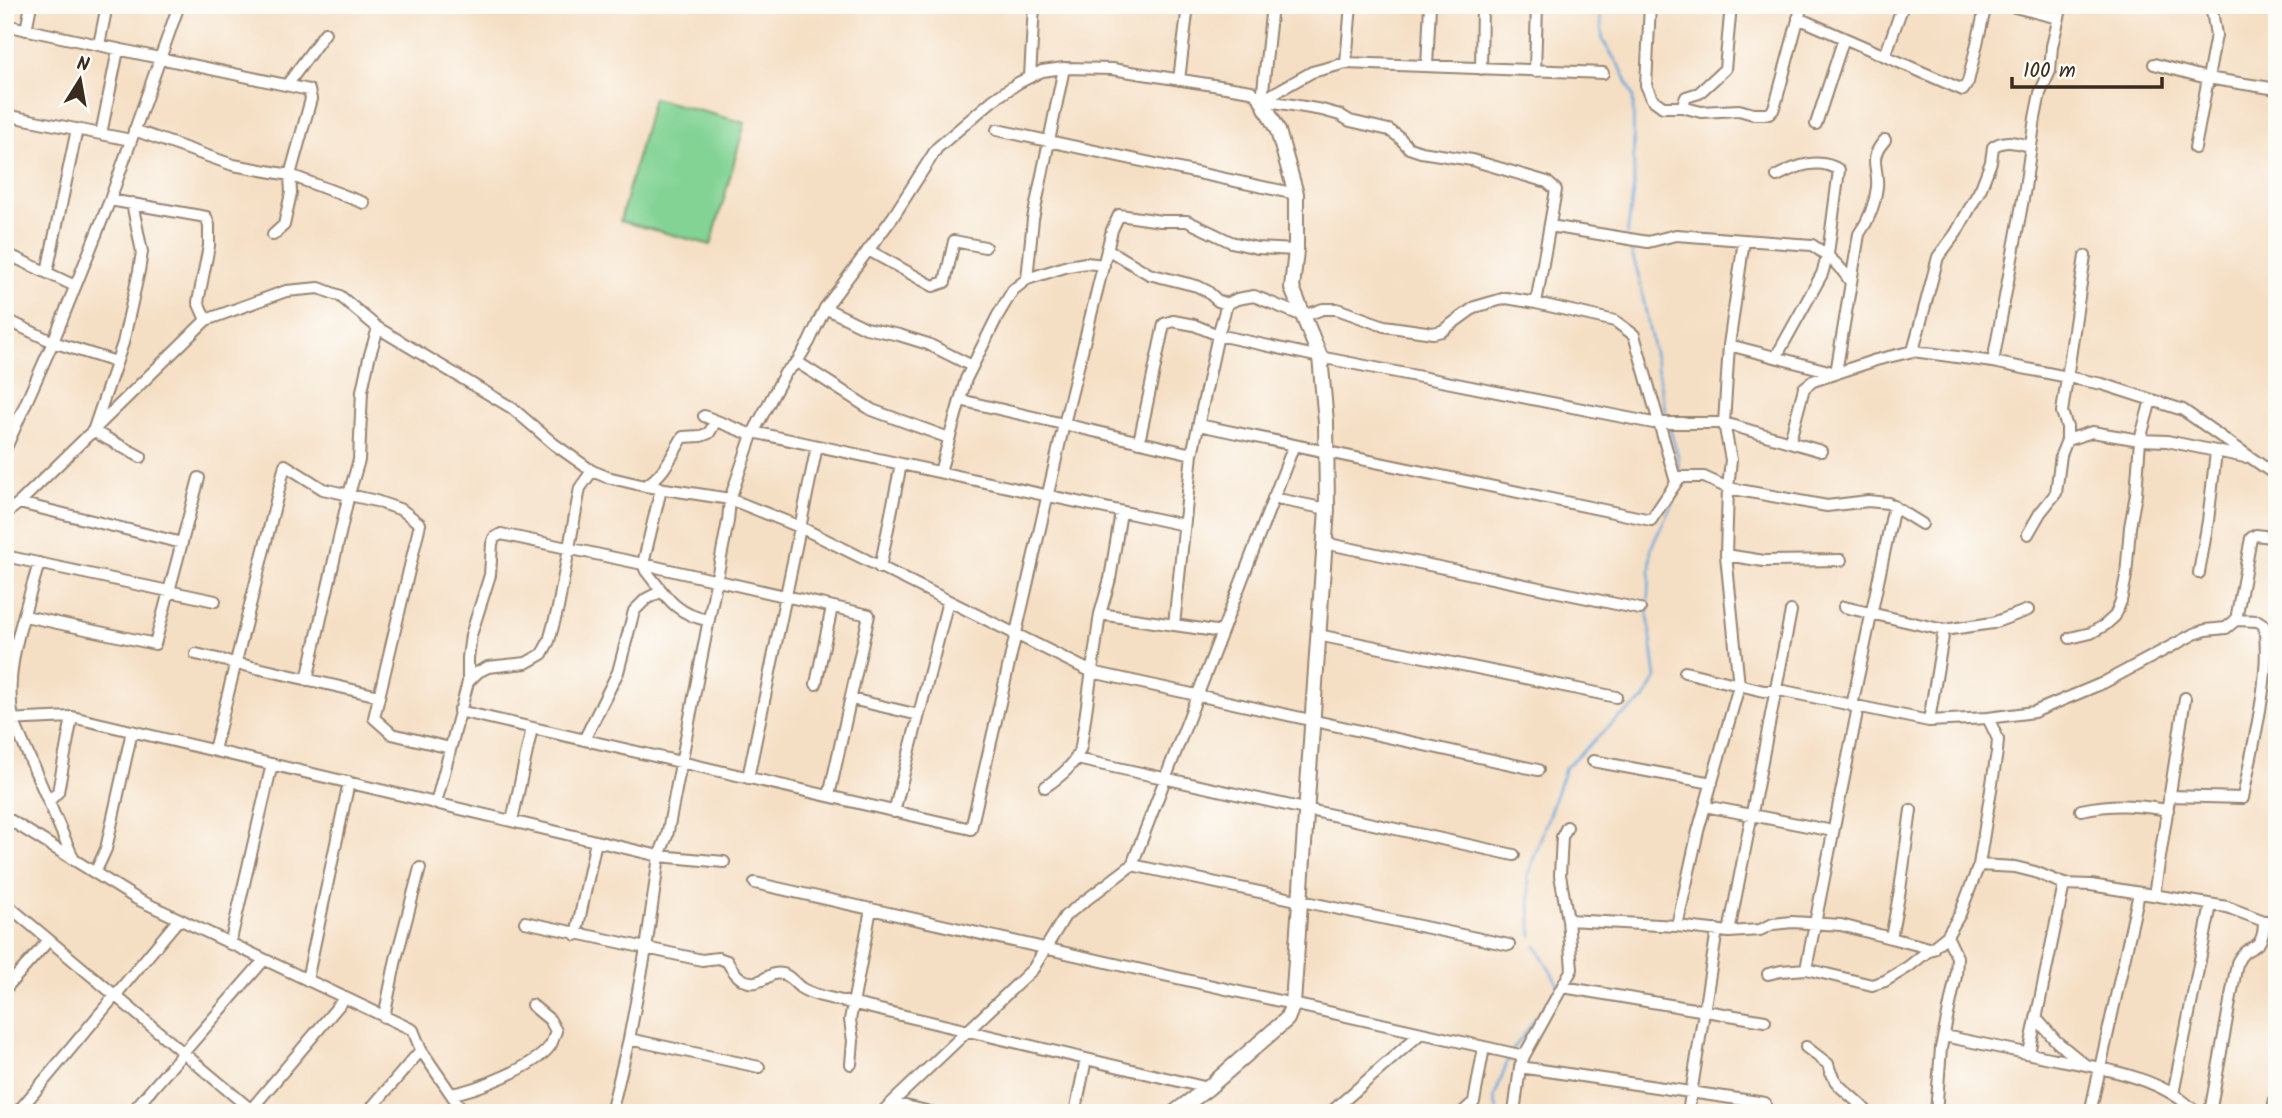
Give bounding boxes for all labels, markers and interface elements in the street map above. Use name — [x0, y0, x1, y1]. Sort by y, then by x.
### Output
north arrow — [46, 46, 116, 116]
scale bar — [2012, 46, 2163, 90]
text: N — [74, 49, 92, 81]
text: 100 m — [2023, 55, 2076, 88]

